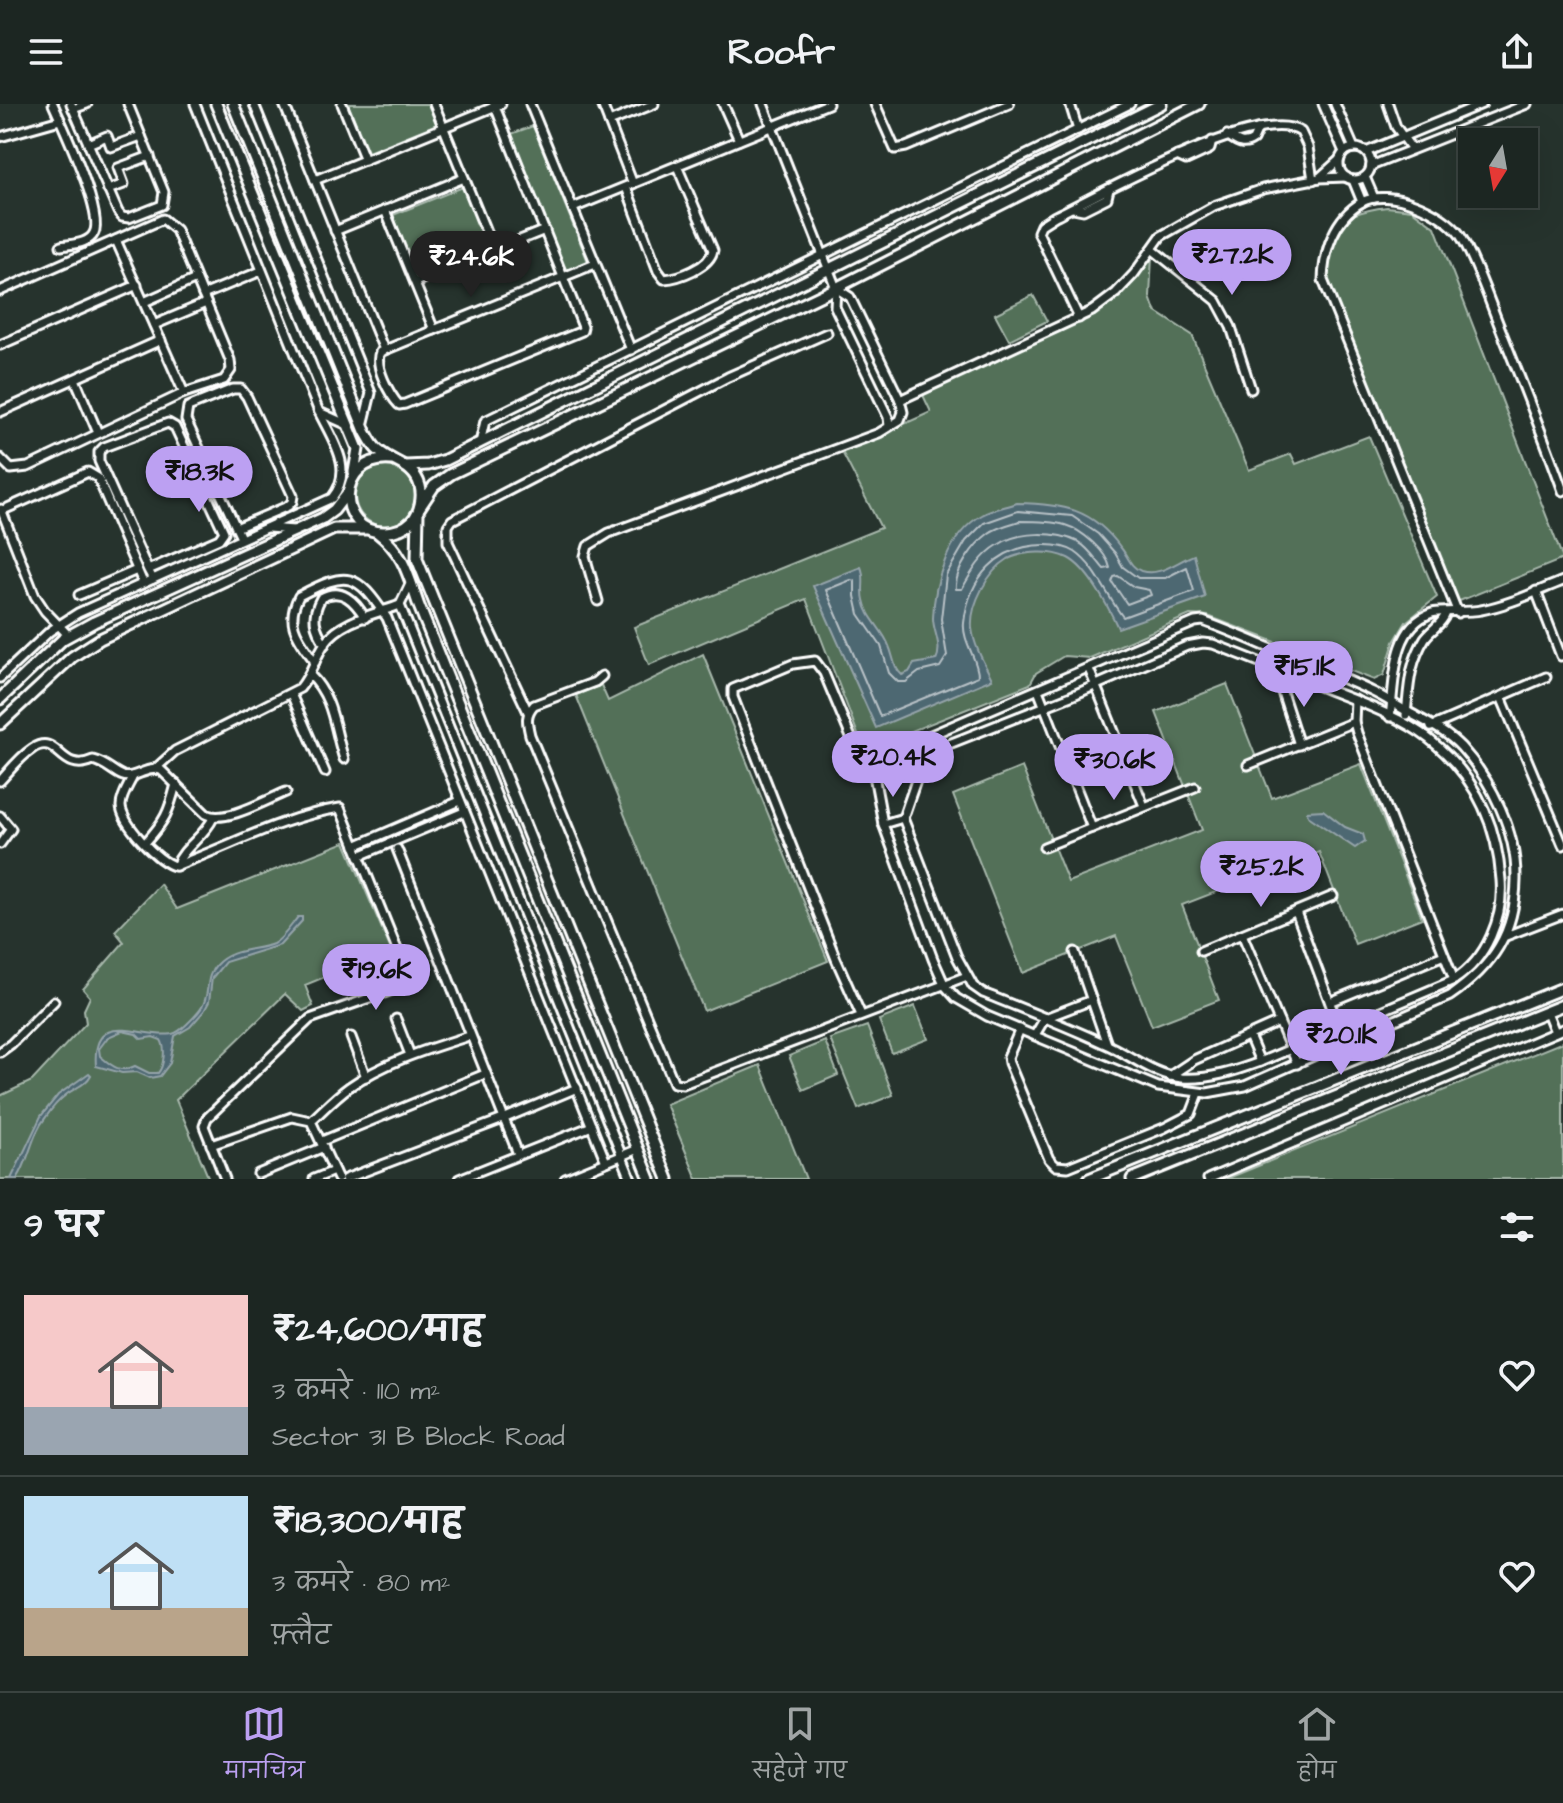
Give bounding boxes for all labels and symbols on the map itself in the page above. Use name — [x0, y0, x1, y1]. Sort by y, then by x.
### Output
north arrow — [1458, 128, 1538, 208]
pin: ₹27.2K — [1167, 229, 1297, 297]
pin: ₹24.6K — [406, 231, 536, 299]
pin: ₹18.3K — [134, 446, 264, 514]
pin: ₹15.1K — [1239, 641, 1369, 709]
pin: ₹20.4K — [828, 731, 958, 799]
pin: ₹30.6K — [1049, 734, 1179, 802]
pin: ₹25.2K — [1196, 841, 1326, 909]
pin: ₹19.6K — [311, 944, 441, 1012]
pin: ₹20.1K — [1276, 1009, 1406, 1077]

